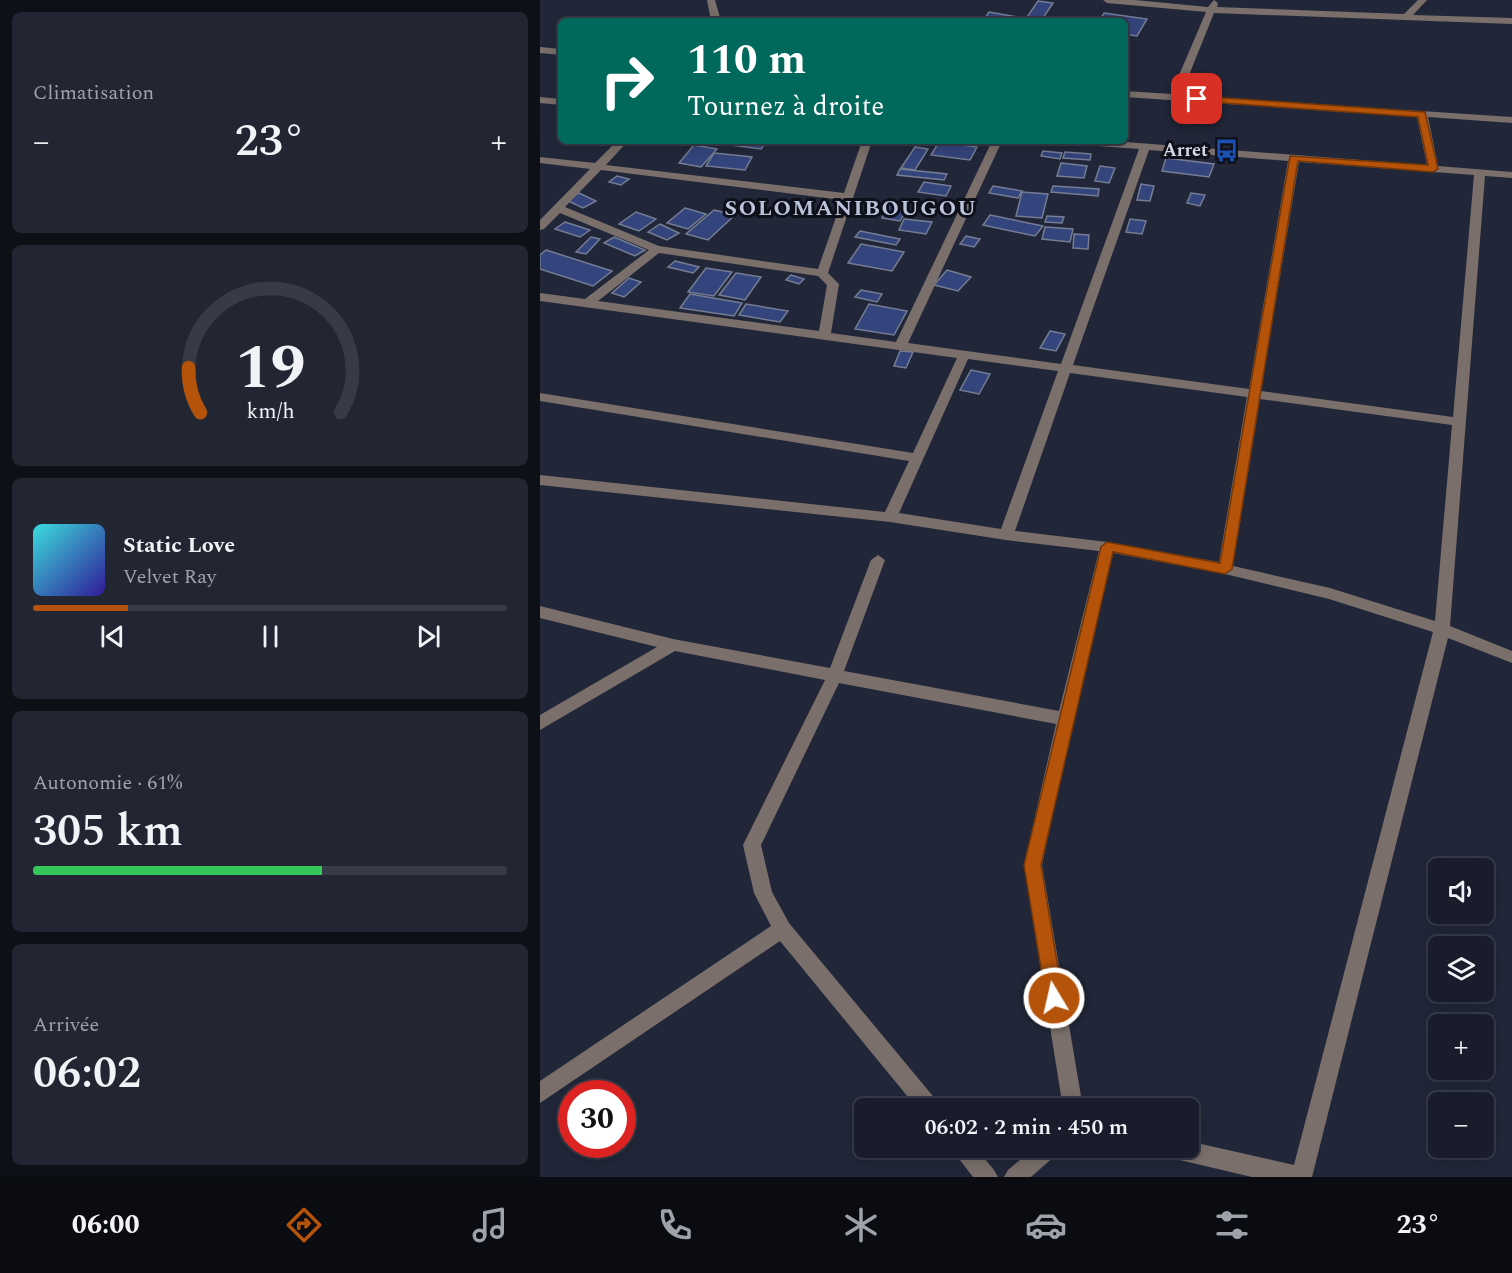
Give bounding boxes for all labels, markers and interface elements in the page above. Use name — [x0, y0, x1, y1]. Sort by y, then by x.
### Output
text: 110 m — [687, 29, 806, 92]
icon: right — [588, 42, 666, 120]
pin — [1171, 73, 1222, 124]
text: Climatisation — [33, 78, 154, 108]
icon: arrive — [1180, 82, 1213, 115]
text: Tournez à droite — [687, 86, 884, 128]
text: 23° — [235, 107, 305, 176]
text: − — [33, 117, 50, 167]
text: + — [491, 117, 507, 167]
place label: Arret — [1163, 137, 1208, 164]
bus stop icon: Arret — [1213, 137, 1239, 163]
district label: SOLOMANIBOUGOU — [725, 192, 977, 225]
text: 19 — [235, 321, 305, 416]
text: km/h — [246, 395, 294, 428]
text: Static Love — [123, 529, 235, 562]
text: Velvet Ray — [123, 562, 216, 592]
icon: previous — [96, 620, 129, 653]
icon: pause — [254, 620, 287, 653]
icon: next — [412, 620, 445, 653]
text: Autonomie · 61% — [33, 768, 182, 798]
text: 305 km — [33, 797, 183, 866]
map controls — [1428, 858, 1494, 1158]
button: sound — [1428, 858, 1494, 924]
button: layers — [1428, 936, 1494, 1002]
position arrow — [1022, 966, 1086, 1030]
text: Arrivée — [33, 1010, 99, 1040]
button: + — [1428, 1014, 1494, 1080]
text: 06:02 — [33, 1039, 141, 1108]
speed limit sign: 30 — [558, 1080, 636, 1158]
button: − — [1428, 1092, 1494, 1158]
text: 06:02 · 2 min · 450 m — [925, 1111, 1128, 1144]
text: 06:00 — [72, 1204, 140, 1246]
icon: directions — [283, 1204, 325, 1246]
icon: music — [469, 1204, 511, 1246]
icon: phone — [654, 1204, 696, 1246]
icon: climate — [840, 1204, 882, 1246]
icon: car — [1025, 1204, 1067, 1246]
icon: filters — [1211, 1204, 1253, 1246]
text: 23° — [1396, 1204, 1440, 1246]

